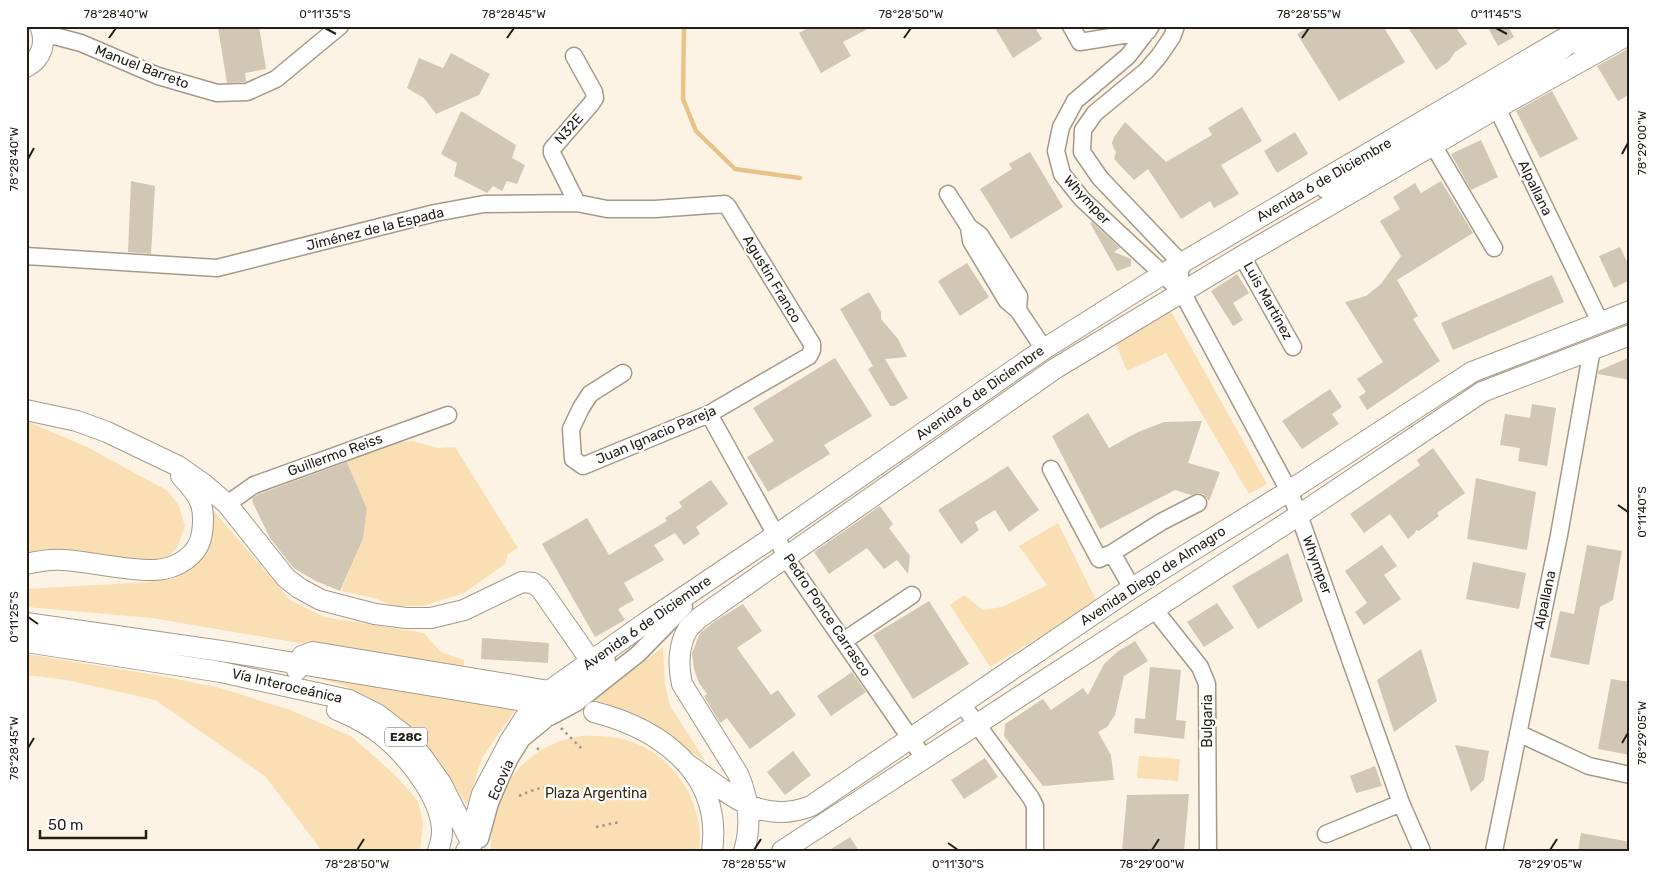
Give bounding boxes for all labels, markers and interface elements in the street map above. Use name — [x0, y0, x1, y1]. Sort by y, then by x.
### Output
text: 78°28'40"W — [84, 7, 149, 21]
text: 0°11'35"S — [299, 7, 351, 21]
text: 78°28'45"W — [482, 7, 546, 21]
text: 78°28'50"W — [879, 7, 944, 21]
text: 78°28'55"W — [1277, 7, 1341, 21]
text: 0°11'45"S — [1470, 7, 1522, 21]
street label: Manuel Barreto — [93, 41, 191, 93]
street label: N32E — [551, 110, 587, 148]
text: 78°29'00"W — [1635, 110, 1649, 175]
text: 78°28'40"W — [7, 126, 21, 191]
street label: Avenida 6 de Diciembre — [1254, 134, 1395, 226]
street label: Alpallana — [1514, 157, 1556, 219]
street label: Whymper — [1060, 172, 1115, 229]
street label: Jiménez de la Espada — [304, 204, 446, 254]
street label: Agustin Franco — [739, 232, 805, 326]
street label: Luis Martínez — [1240, 259, 1296, 343]
street label: Avenida 6 de Diciembre — [912, 342, 1048, 444]
street label: Juan Ignacio Pareja — [593, 402, 719, 468]
street label: Guillermo Reiss — [285, 430, 385, 480]
text: 0°11'40"S — [1635, 486, 1649, 538]
street label: Avenida Diego de Almagro — [1077, 523, 1229, 629]
street label: Whymper — [1299, 533, 1336, 597]
street label: Pedro Ponce Carrasco — [780, 550, 874, 680]
street label: Alpallana — [1530, 569, 1560, 631]
street label: Avenida 6 de Diciembre — [579, 572, 715, 674]
text: 0°11'25"S — [7, 591, 21, 643]
street label: Vía Interoceánica — [230, 665, 344, 707]
street label: Bulgaria — [1199, 694, 1216, 748]
text: 78°29'05"W — [1635, 701, 1649, 765]
text: 78°28'45"W — [7, 716, 21, 780]
road number: E28C — [385, 728, 427, 746]
street label: Ecovia — [485, 757, 517, 803]
park label: Plaza Argentina — [545, 785, 647, 802]
scale bar — [40, 807, 146, 839]
text: 50 m — [48, 816, 83, 834]
text: 78°28'50"W — [325, 857, 390, 871]
text: 78°28'55"W — [722, 857, 786, 871]
text: 0°11'30"S — [932, 857, 984, 871]
text: 78°29'00"W — [1120, 857, 1185, 871]
text: 78°29'05"W — [1518, 857, 1582, 871]

